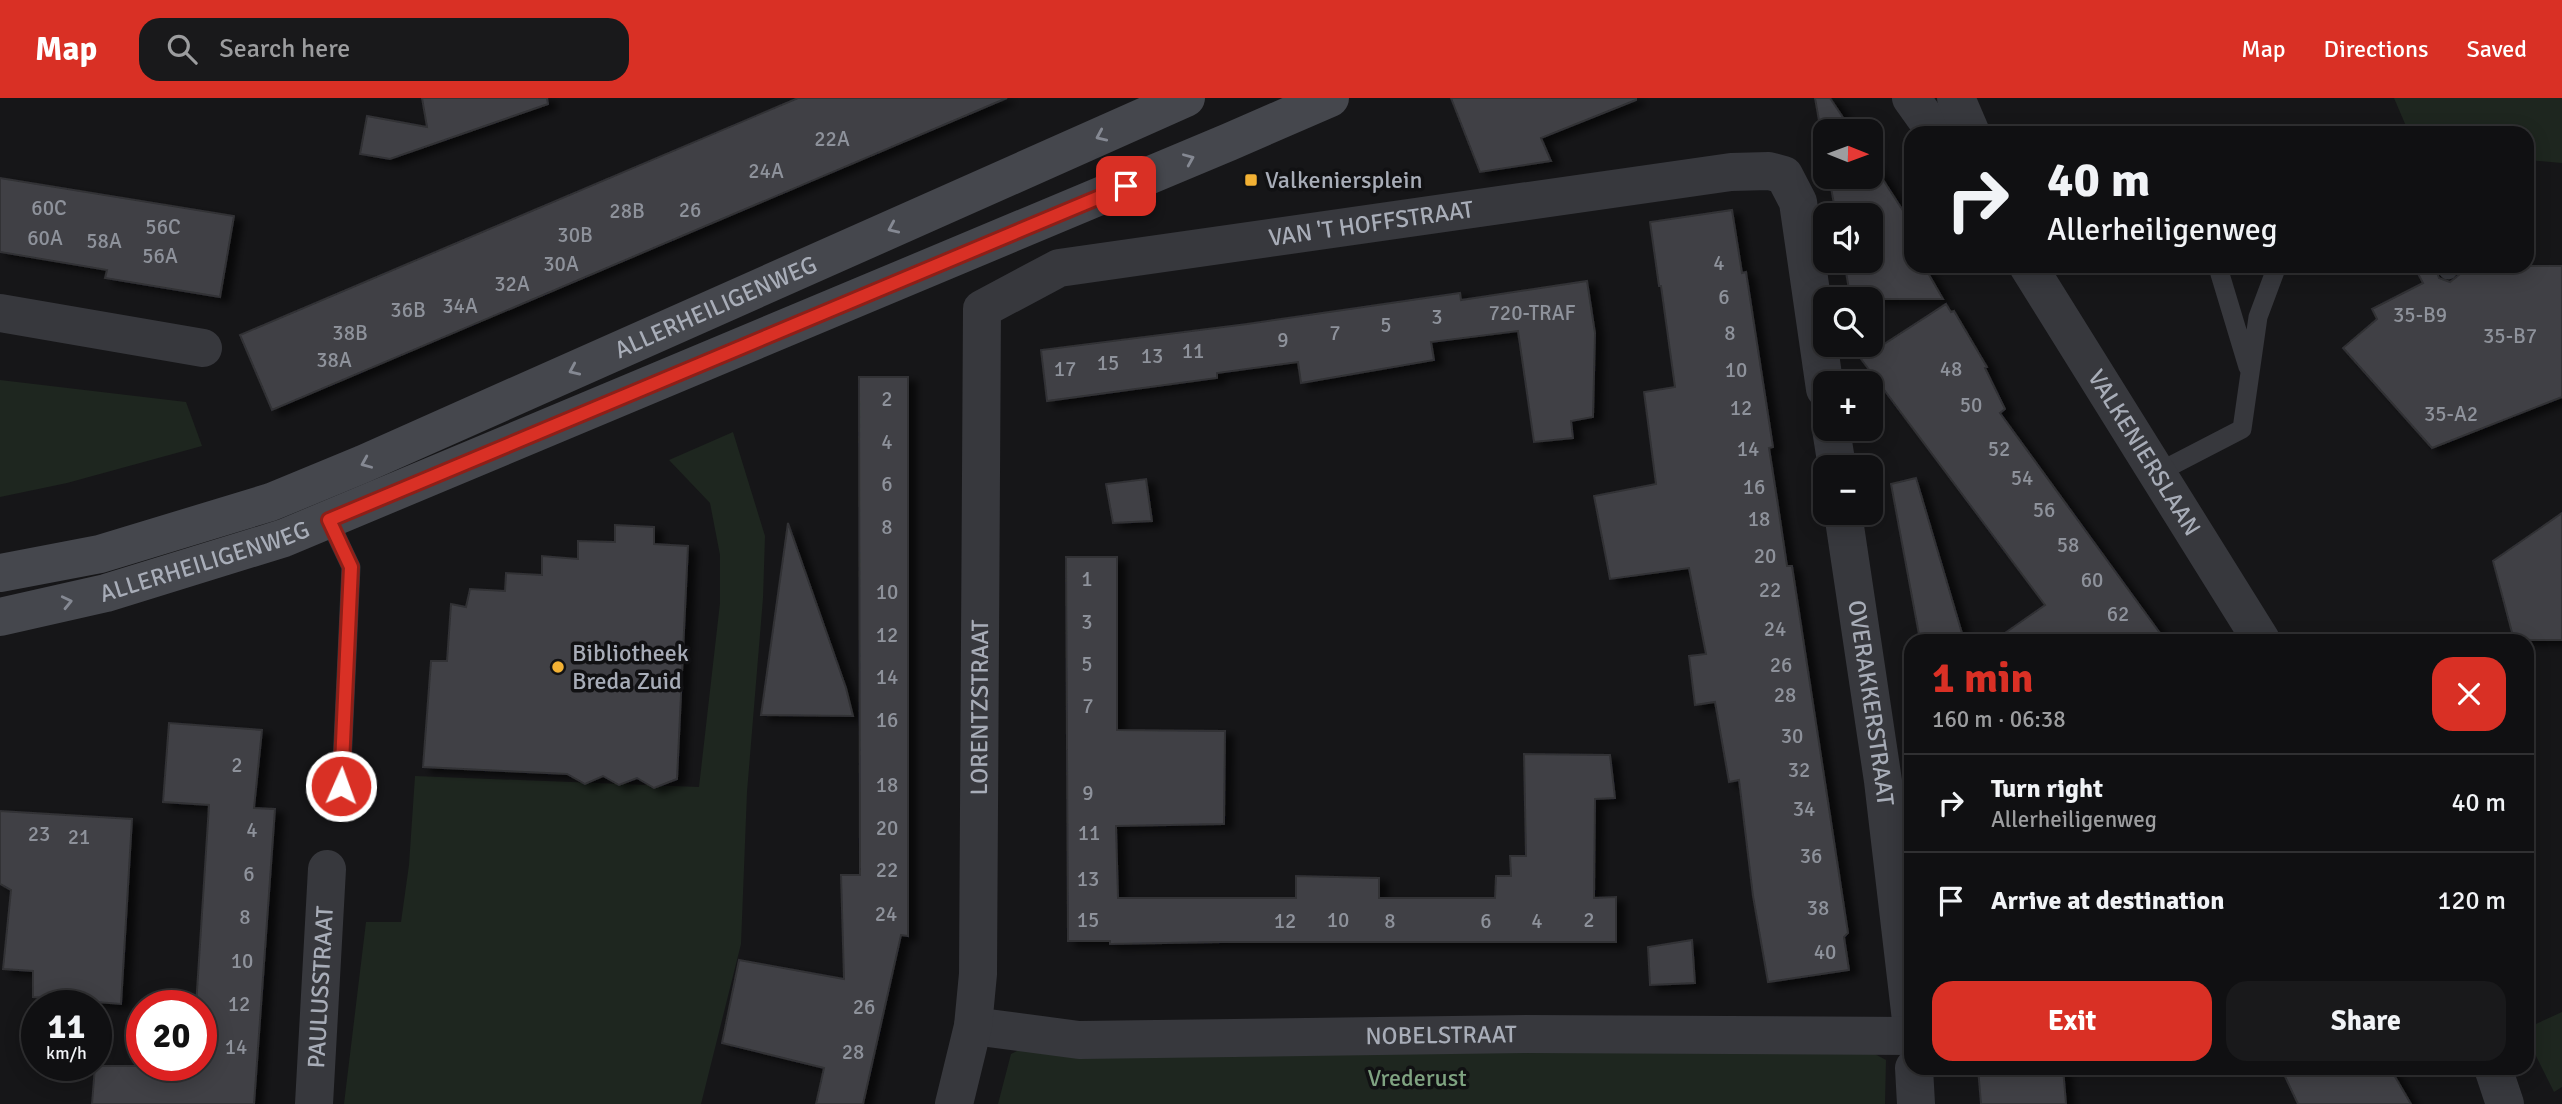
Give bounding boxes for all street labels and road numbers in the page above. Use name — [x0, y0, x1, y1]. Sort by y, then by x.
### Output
street label: VAN 'T HOFFSTRAAT — [1267, 194, 1476, 253]
street label: ALLERHEILIGENWEG — [610, 249, 821, 365]
street label: VALKENIERSLAAN — [2081, 364, 2207, 541]
street label: ALLERHEILIGENWEG — [96, 514, 314, 609]
street label: OVERAKKERSTRAAT — [1841, 598, 1901, 807]
street label: LORENTZSTRAAT — [964, 619, 995, 796]
street label: PAULUSSTRAAT — [301, 905, 340, 1069]
street label: NOBELSTRAAT — [1365, 1019, 1517, 1051]

